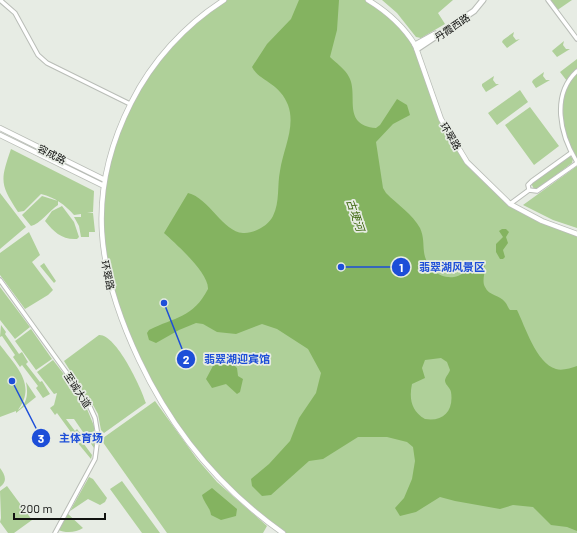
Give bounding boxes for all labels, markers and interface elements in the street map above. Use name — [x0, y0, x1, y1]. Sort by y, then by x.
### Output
street label: 丹霞西路 — [432, 11, 472, 43]
street label: 环翠路 — [438, 120, 464, 152]
street label: 容成路 — [36, 142, 68, 166]
water label: 古埂河 — [344, 197, 368, 235]
callout: 翡翠湖风景区 — [391, 256, 493, 279]
street label: 环翠路 — [99, 259, 117, 291]
text: 1 — [399, 260, 403, 274]
text: 翡翠湖风景区 — [419, 260, 485, 273]
callout: 翡翠湖迎宾馆 — [176, 348, 278, 371]
text: 2 — [183, 352, 190, 366]
text: 翡翠湖迎宾馆 — [204, 352, 270, 365]
street label: 至诚大道 — [62, 370, 94, 410]
callout: 主体育场 — [31, 427, 111, 450]
text: 3 — [38, 431, 44, 445]
text: 主体育场 — [59, 431, 103, 444]
scale bar — [14, 495, 105, 521]
text: 200 m — [20, 501, 52, 515]

